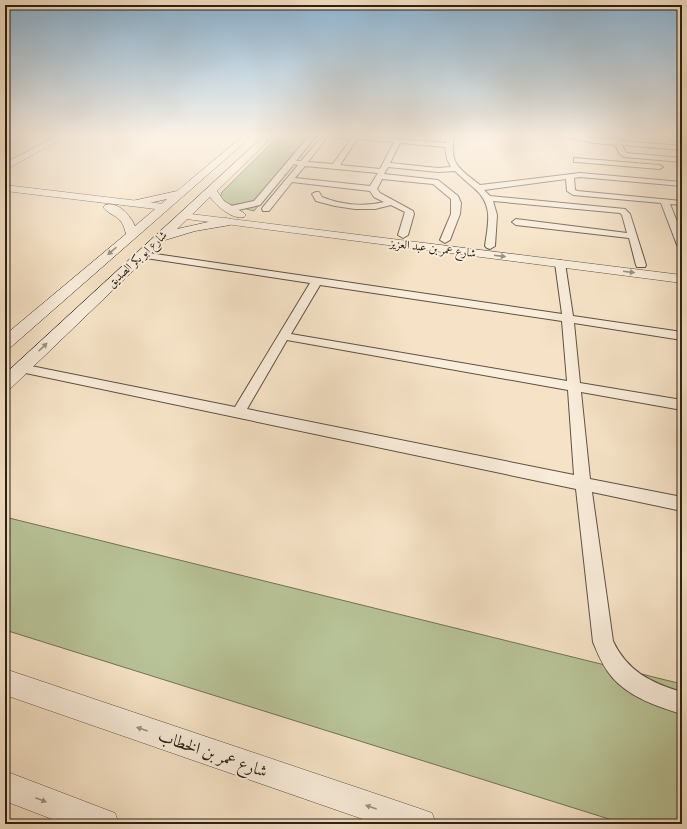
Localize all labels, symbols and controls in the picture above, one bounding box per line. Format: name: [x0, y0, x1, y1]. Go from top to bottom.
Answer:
street label: شارع ابو بكر الصديق: [104, 228, 173, 293]
street label: شارع عمر بن عبد العزيز: [387, 236, 477, 264]
one-way arrow: [108, 246, 117, 255]
one-way arrow: [494, 253, 506, 259]
one-way arrow: [623, 269, 635, 275]
one-way arrow: [38, 343, 49, 352]
one-way arrow: [135, 725, 147, 731]
street label: شارع عمر بن الخطاب: [154, 725, 270, 785]
one-way arrow: [36, 797, 48, 803]
one-way arrow: [364, 804, 376, 810]

